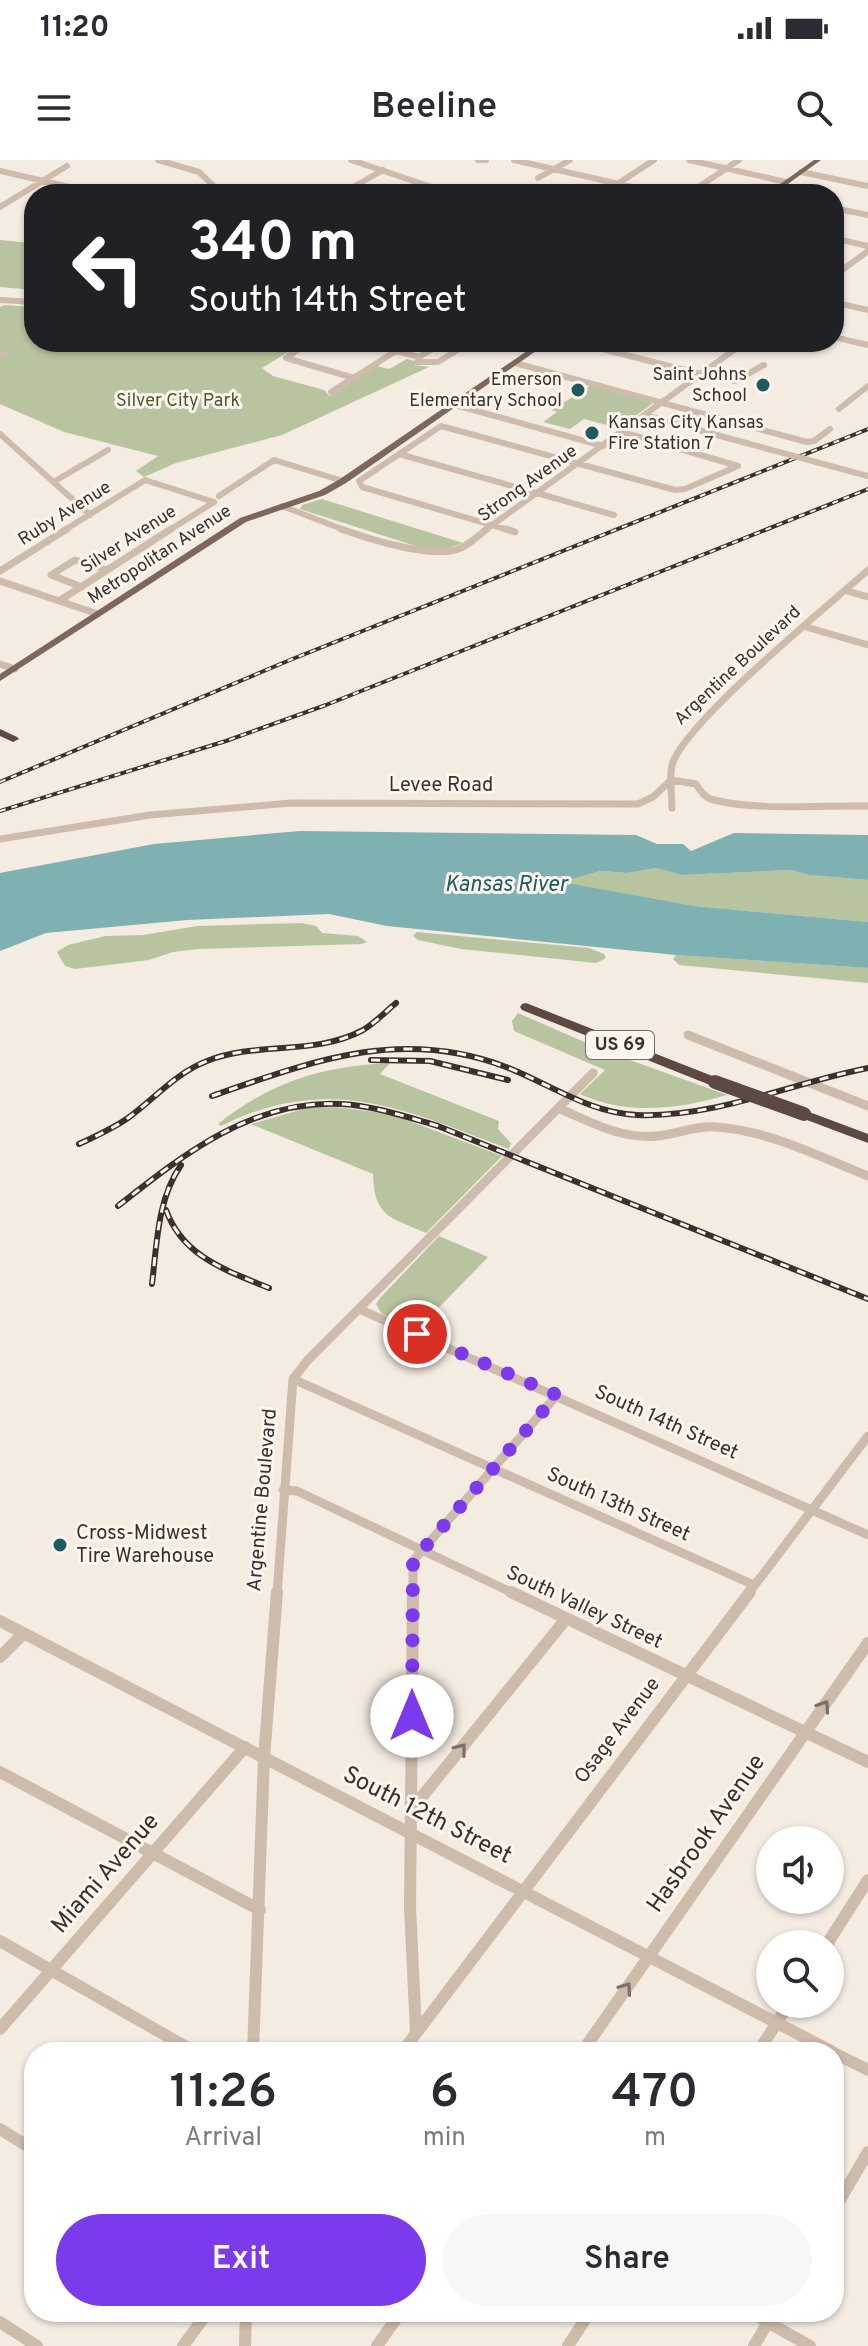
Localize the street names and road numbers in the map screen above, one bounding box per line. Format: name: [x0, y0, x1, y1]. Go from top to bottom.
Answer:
street label: Strong Avenue: [474, 440, 582, 528]
street label: Ruby Avenue: [14, 476, 116, 552]
street label: Silver Avenue: [77, 500, 181, 580]
street label: Metropolitan Avenue: [84, 500, 236, 610]
street label: Argentine Boulevard: [670, 601, 806, 731]
street label: Levee Road: [389, 773, 493, 799]
road number: US 69: [586, 1031, 654, 1059]
street label: South 14th Street: [590, 1380, 742, 1466]
street label: Argentine Boulevard: [242, 1407, 284, 1593]
street label: South 13th Street: [542, 1462, 694, 1548]
street label: South Valley Street: [502, 1560, 666, 1656]
street label: Osage Avenue: [569, 1673, 667, 1789]
street label: Hasbrook Avenue: [641, 1749, 773, 1919]
street label: South 12th Street: [337, 1760, 517, 1872]
street label: Miami Avenue: [46, 1808, 166, 1940]

